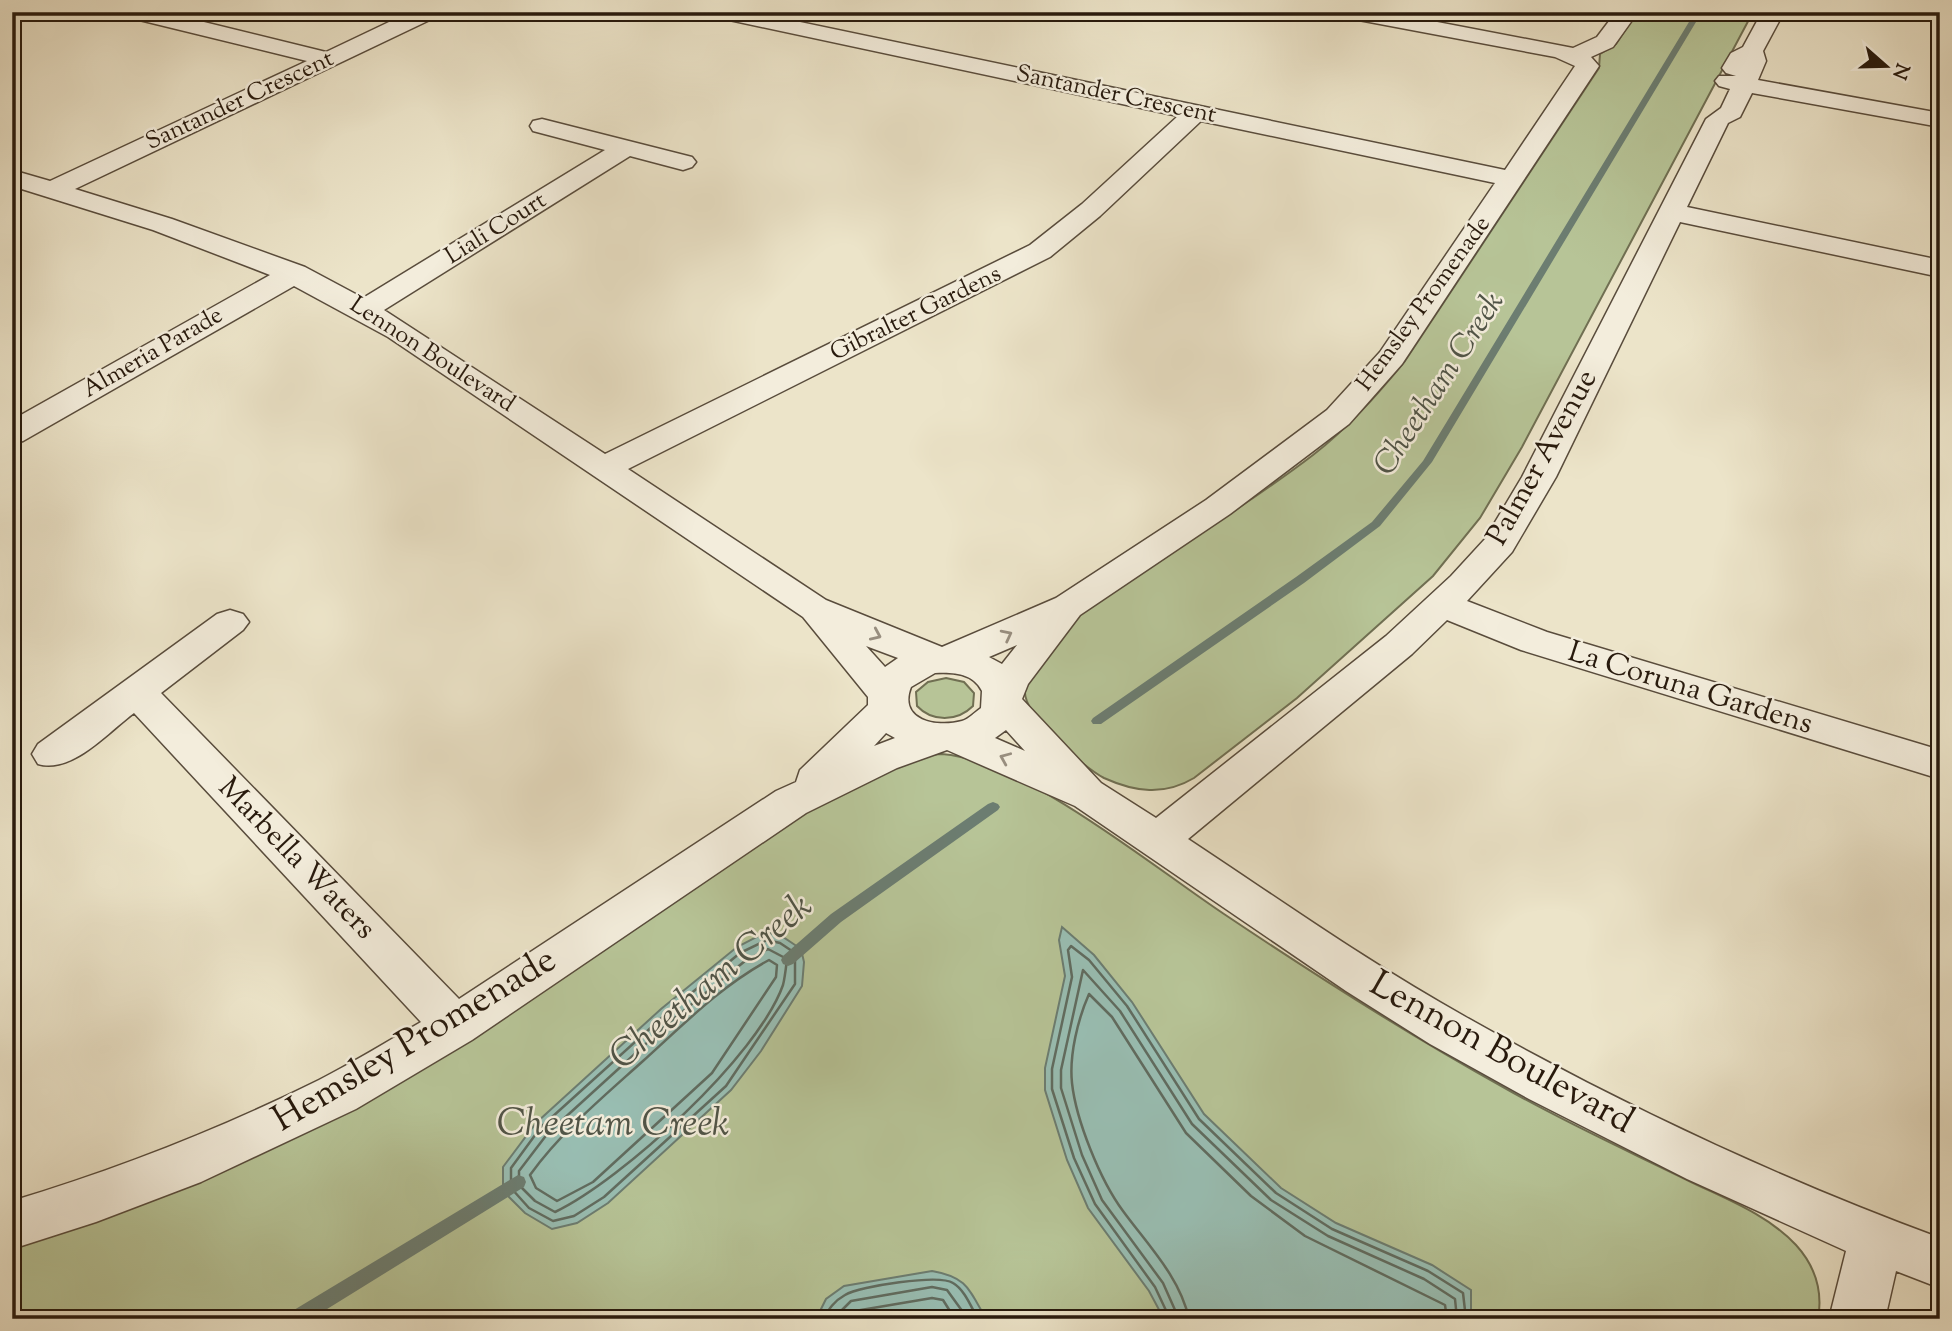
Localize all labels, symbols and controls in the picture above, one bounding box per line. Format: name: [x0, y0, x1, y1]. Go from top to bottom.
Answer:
north arrow: [1850, 32, 1920, 102]
street label: Santander Crescent: [140, 42, 340, 160]
street label: Santander Crescent: [1013, 57, 1219, 133]
text: N: [1884, 59, 1915, 83]
street label: Liali Court: [439, 184, 553, 274]
street label: Hemsley Promenade: [1349, 209, 1499, 399]
street label: Gibralter Gardens: [825, 258, 1007, 370]
water label: Cheetham Creek: [1363, 283, 1517, 485]
street label: Lennon Boulevard: [342, 289, 522, 422]
street label: Almeria Parade: [76, 299, 230, 407]
street label: Palmer Avenue: [1477, 362, 1609, 554]
one-way arrow: [869, 627, 881, 641]
one-way arrow: [1000, 630, 1012, 644]
street label: La Coruna Gardens: [1562, 631, 1818, 747]
one-way arrow: [999, 753, 1011, 767]
street label: Marbella Waters: [207, 768, 385, 950]
water label: Cheetham Creek: [599, 882, 825, 1084]
street label: Hemsley Promenade: [263, 935, 567, 1147]
street label: Lennon Boulevard: [1359, 959, 1643, 1149]
water label: Cheetam Creek: [497, 1099, 729, 1153]

